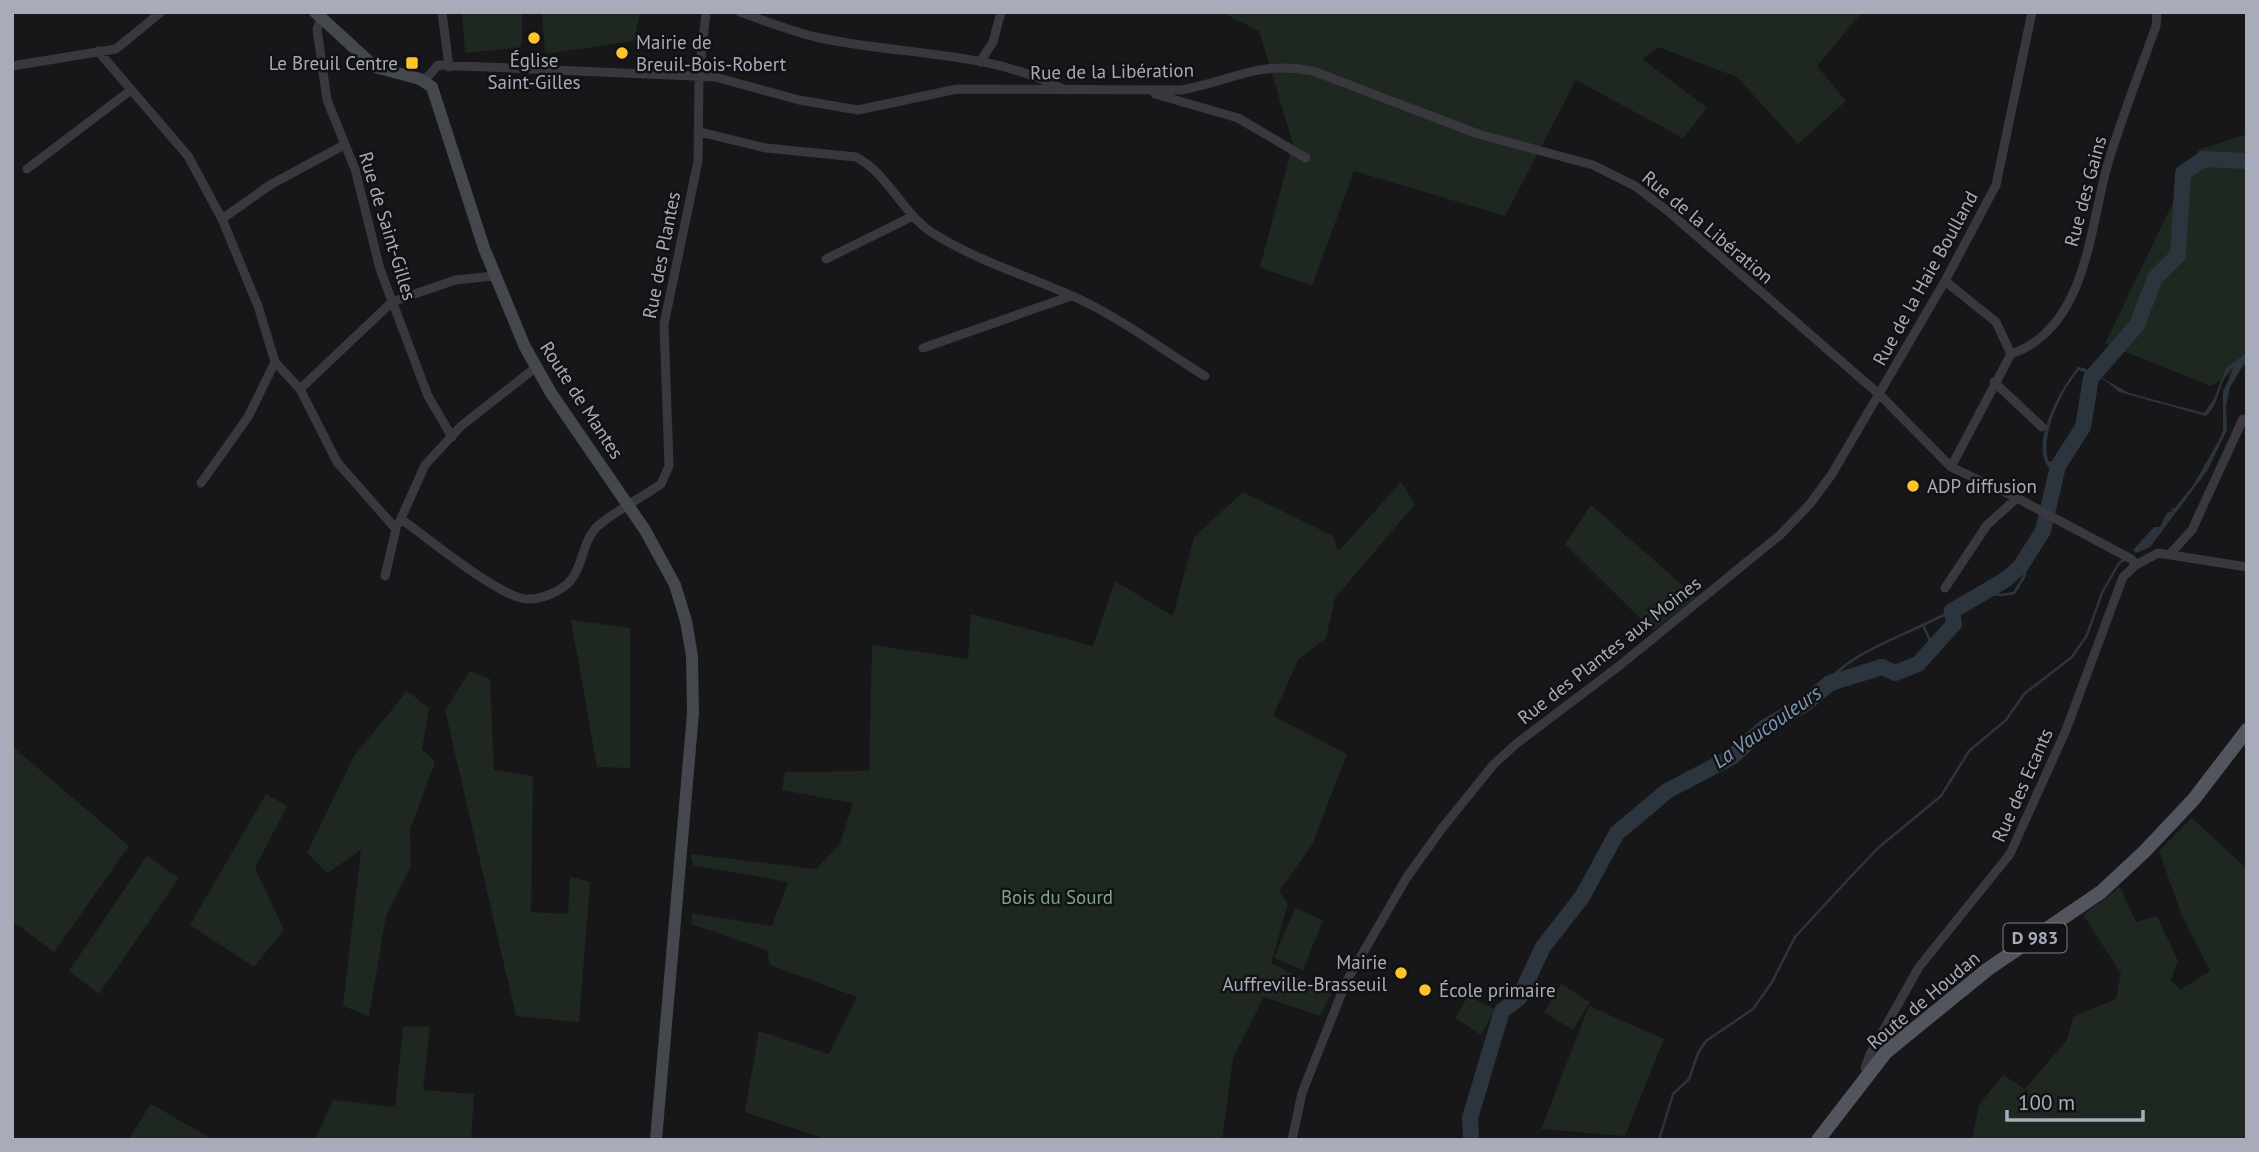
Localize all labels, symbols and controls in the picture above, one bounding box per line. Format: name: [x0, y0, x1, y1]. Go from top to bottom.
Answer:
marker: Église Saint-Gilles: [526, 30, 542, 46]
place label: Mairie de Breuil-Bois-Robert: [636, 30, 787, 76]
marker: Mairie de Breuil-Bois-Robert: [614, 45, 630, 61]
place label: Église Saint-Gilles: [487, 48, 581, 94]
place label: Le Breuil Centre: [269, 51, 398, 75]
marker: Le Breuil Centre: [404, 55, 420, 71]
street label: Rue de la Libération: [1030, 58, 1194, 84]
street label: Rue des Gains: [2059, 133, 2111, 249]
street label: Rue de Saint-Gilles: [354, 149, 422, 303]
street label: Rue de la Libération: [1638, 165, 1778, 289]
street label: Rue de la Haie Boulland: [1867, 187, 1983, 369]
street label: Rue des Plantes: [637, 189, 685, 321]
street label: Route de Mantes: [535, 337, 629, 463]
place label: ADP diffusion: [1927, 474, 2037, 498]
marker: ADP diffusion: [1905, 478, 1921, 494]
street label: Rue des Plantes aux Moines: [1512, 571, 1706, 729]
water label: La Vaucouleurs: [1707, 679, 1827, 774]
street label: Rue des Ecants: [1986, 724, 2058, 846]
park label: Bois du Sourd: [1001, 885, 1113, 909]
road number: D 983: [2004, 923, 2066, 953]
street label: Route de Houdan: [1862, 946, 1984, 1054]
place label: Mairie Auffreville-Brasseuil: [1222, 950, 1387, 996]
marker: Mairie Auffreville-Brasseuil: [1393, 965, 1409, 981]
place label: École primaire: [1439, 978, 1556, 1002]
marker: École primaire: [1417, 982, 1433, 998]
scale bar: [2007, 1078, 2144, 1122]
text: 100 m: [2018, 1089, 2075, 1116]

